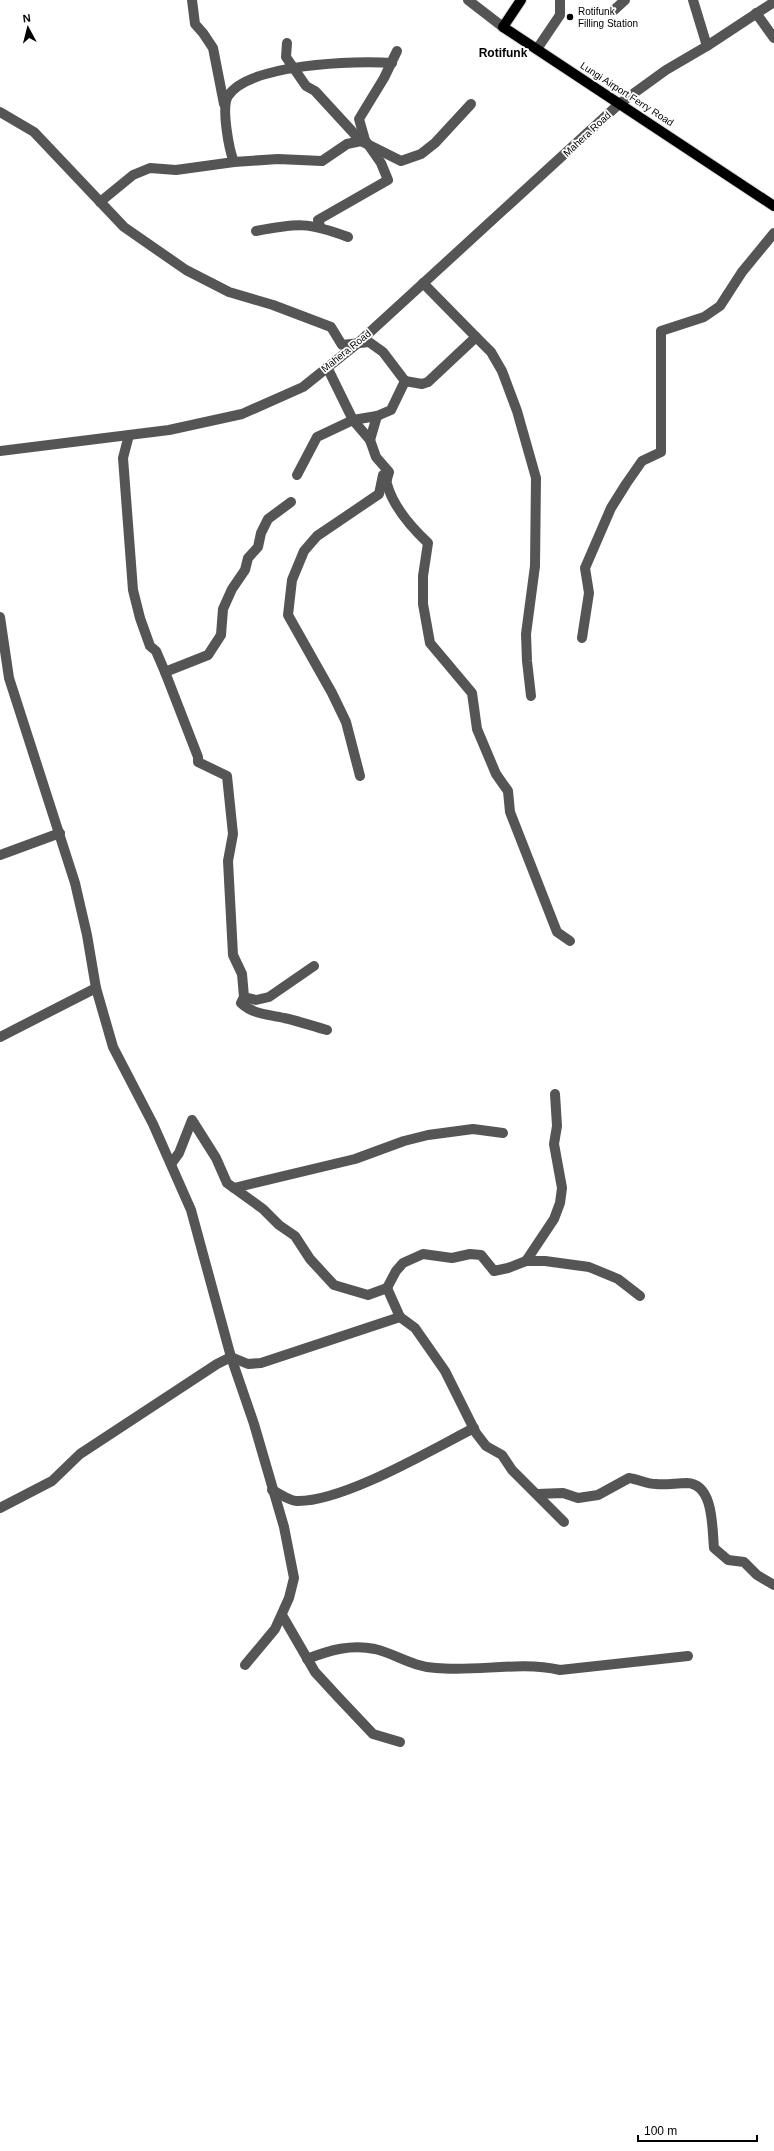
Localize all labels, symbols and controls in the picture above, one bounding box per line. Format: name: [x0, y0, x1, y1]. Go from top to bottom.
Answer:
place label: Rotifunk Filling Station: [578, 6, 638, 29]
north arrow: [8, 8, 48, 48]
text: N: [22, 12, 32, 25]
marker: Rotifunk Filling Station: [565, 12, 575, 22]
district label: Rotifunk: [479, 46, 528, 60]
street label: Lungi Airport Ferry Road: [578, 60, 676, 128]
street label: Mahera Road: [561, 109, 613, 159]
street label: Mahera Road: [319, 328, 373, 374]
scale bar: [638, 2117, 757, 2143]
text: 100 m: [644, 2124, 677, 2138]

